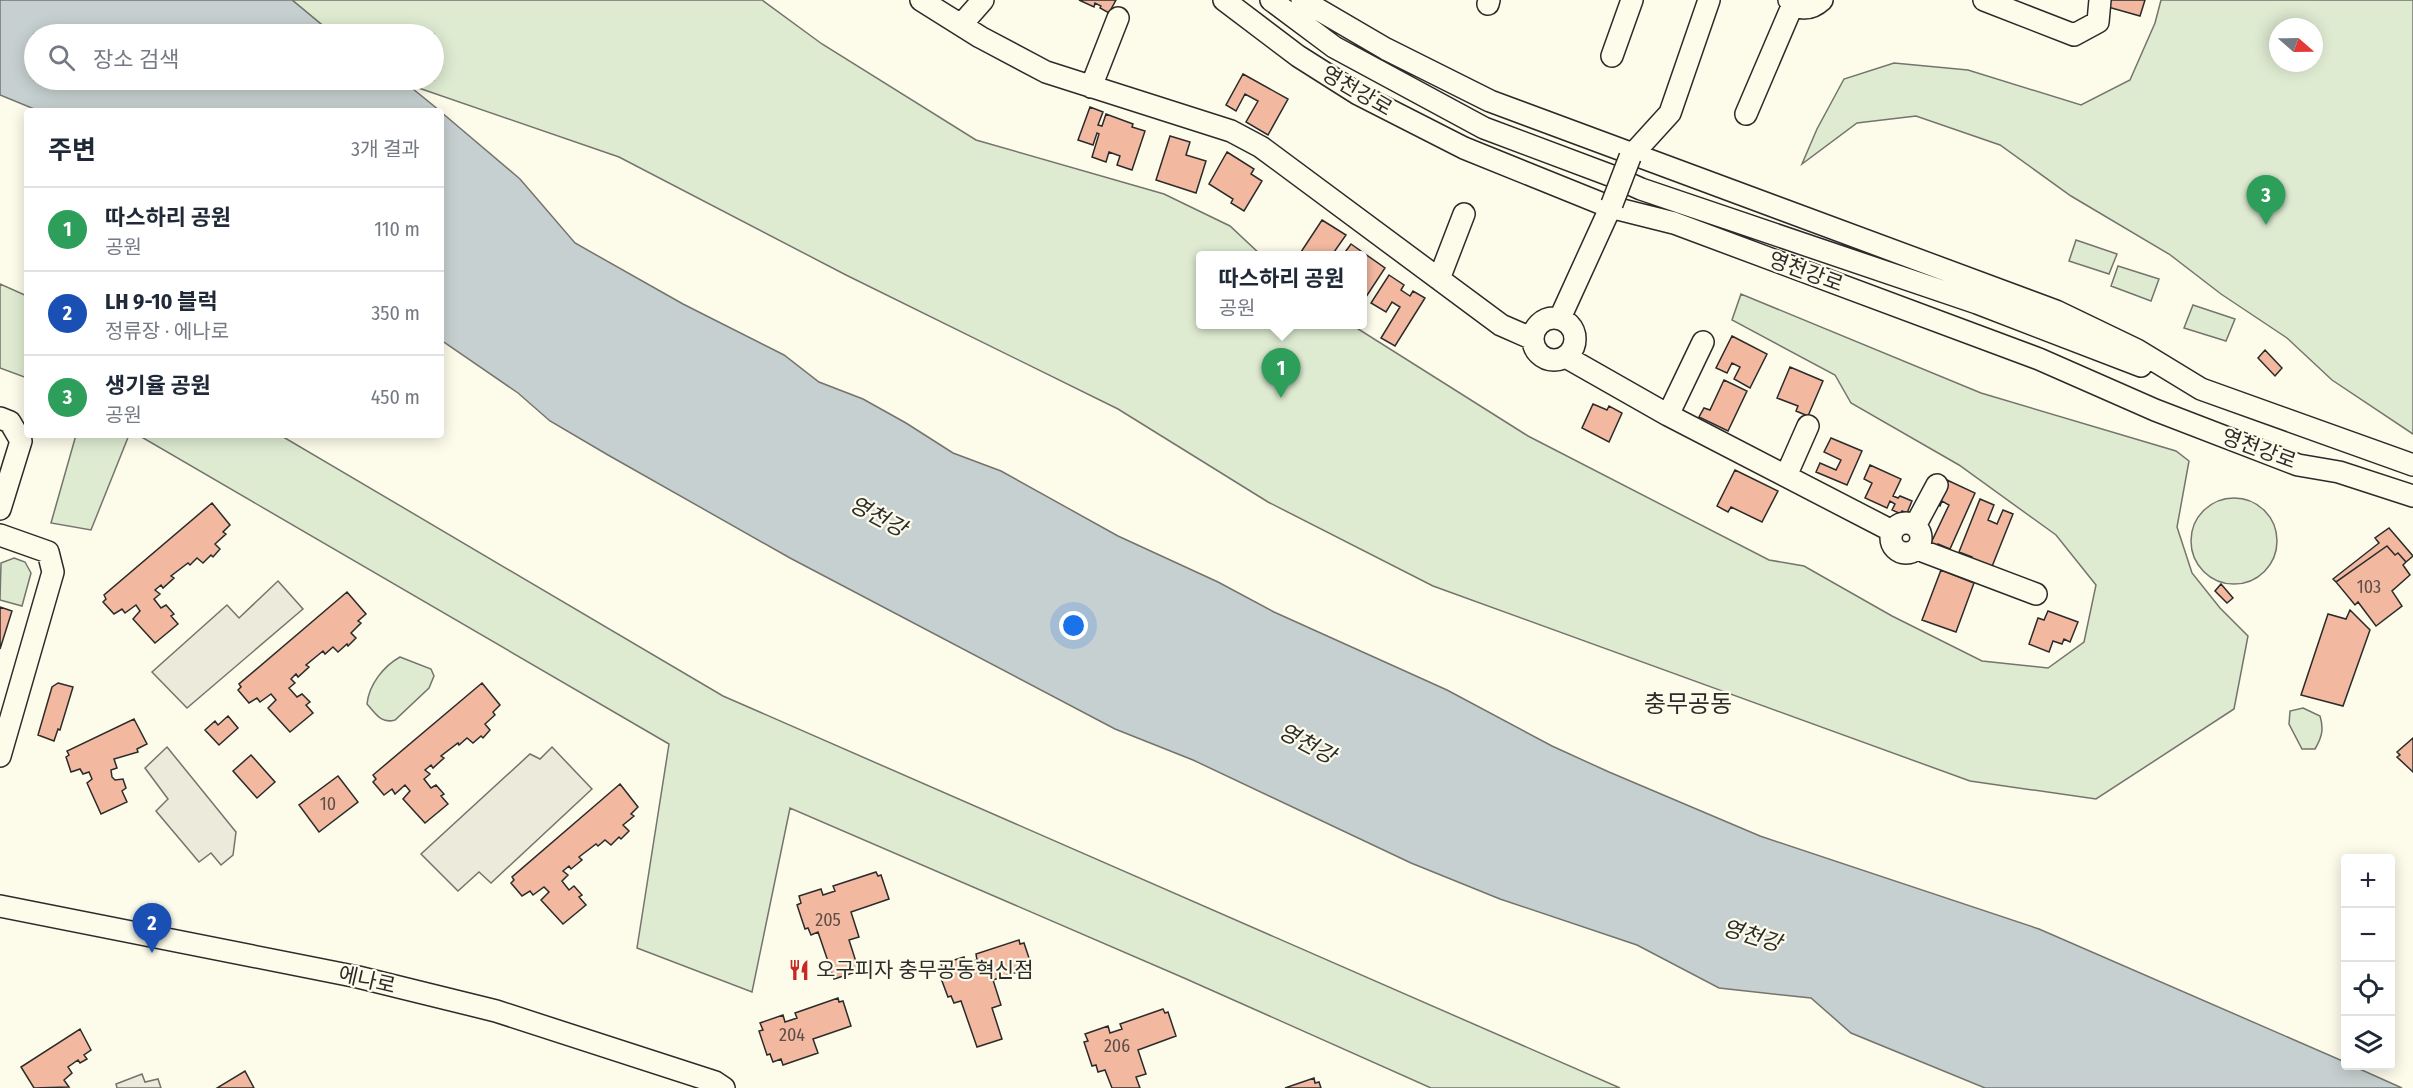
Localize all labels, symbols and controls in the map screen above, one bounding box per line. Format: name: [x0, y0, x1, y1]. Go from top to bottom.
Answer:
north arrow: [2269, 18, 2323, 72]
search box: [24, 24, 444, 90]
icon: search: [45, 41, 78, 74]
text: 장소 검색: [93, 46, 179, 73]
street label: 영천강로: [1317, 60, 1397, 122]
text: 주변: [48, 135, 96, 166]
text: 3개 결과: [351, 137, 420, 161]
pin: 3: [2246, 176, 2286, 225]
text: 따스하리 공원: [105, 204, 231, 231]
text: 1: [63, 217, 72, 241]
text: 110 m: [374, 217, 420, 241]
text: 공원: [105, 235, 142, 259]
street label: 영천강로: [1765, 247, 1847, 297]
popup: [1196, 251, 1367, 329]
text: 따스하리 공원: [1218, 265, 1345, 292]
text: LH 9-10 블럭: [105, 288, 218, 315]
text: 공원: [1218, 296, 1255, 320]
text: 2: [63, 301, 72, 325]
text: 350 m: [371, 301, 420, 325]
text: 정류장 · 에나로: [105, 319, 229, 343]
pin: 1: [1262, 348, 1300, 398]
text: 생기율 공원: [105, 372, 211, 399]
text: 3: [63, 385, 72, 409]
text: 450 m: [371, 385, 420, 409]
text: 공원: [105, 403, 142, 427]
street label: 영천강로: [2218, 424, 2300, 474]
water label: 영천강: [845, 490, 913, 544]
house number: 103: [2357, 576, 2381, 598]
your location: [1059, 611, 1088, 640]
district label: 충무공동: [1644, 690, 1732, 718]
water label: 영천강: [1274, 717, 1342, 771]
house number: 10: [320, 793, 336, 815]
map controls: [2341, 854, 2395, 1070]
button: +: [2341, 854, 2395, 908]
pin: 2: [132, 904, 172, 953]
button: −: [2341, 908, 2395, 962]
house number: 205: [815, 909, 841, 931]
water label: 영천강: [1719, 914, 1787, 958]
place label: 오구피자 충무공동혁신점: [816, 957, 1033, 983]
restaurant icon: 오구피자 충무공동혁신점: [787, 958, 811, 982]
street label: 에나로: [336, 961, 398, 999]
button: locate: [2341, 962, 2395, 1016]
button: layers: [2341, 1016, 2395, 1070]
house number: 204: [779, 1024, 805, 1046]
house number: 206: [1104, 1035, 1130, 1057]

